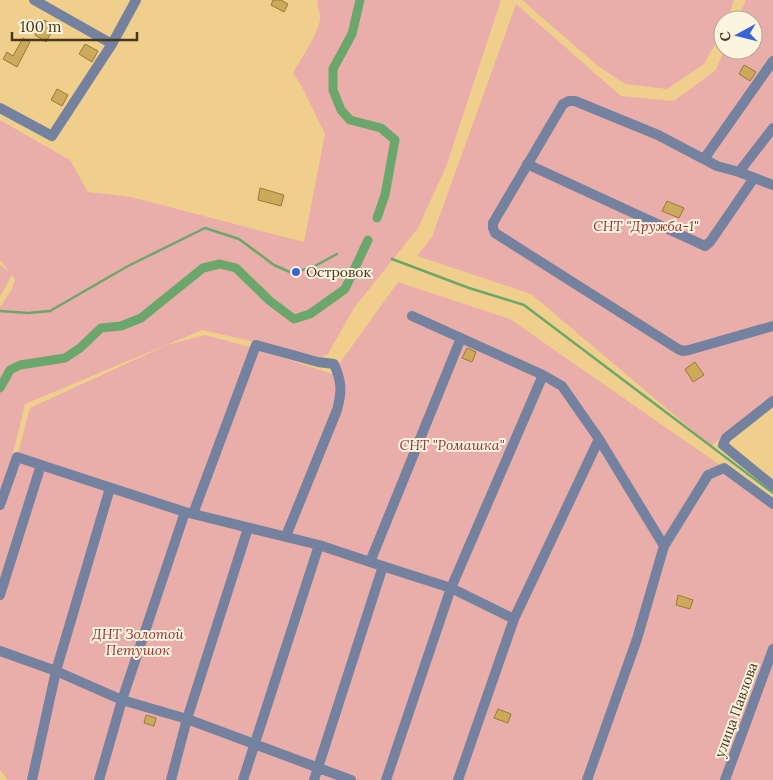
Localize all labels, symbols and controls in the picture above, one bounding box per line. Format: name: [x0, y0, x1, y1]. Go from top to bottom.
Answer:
scale bar: [12, 10, 138, 42]
north arrow: [713, 10, 763, 60]
text: 100 m: [20, 17, 61, 36]
text: С: [716, 30, 735, 42]
park label: СНТ "Дружба-1": [593, 217, 699, 235]
place label: Островок: [306, 263, 371, 281]
marker: Островок: [290, 266, 302, 278]
park label: СНТ "Ромашка": [400, 436, 504, 454]
park label: ДНТ Золотой Петушок: [91, 625, 184, 659]
street label: улица Павлова: [710, 660, 762, 760]

